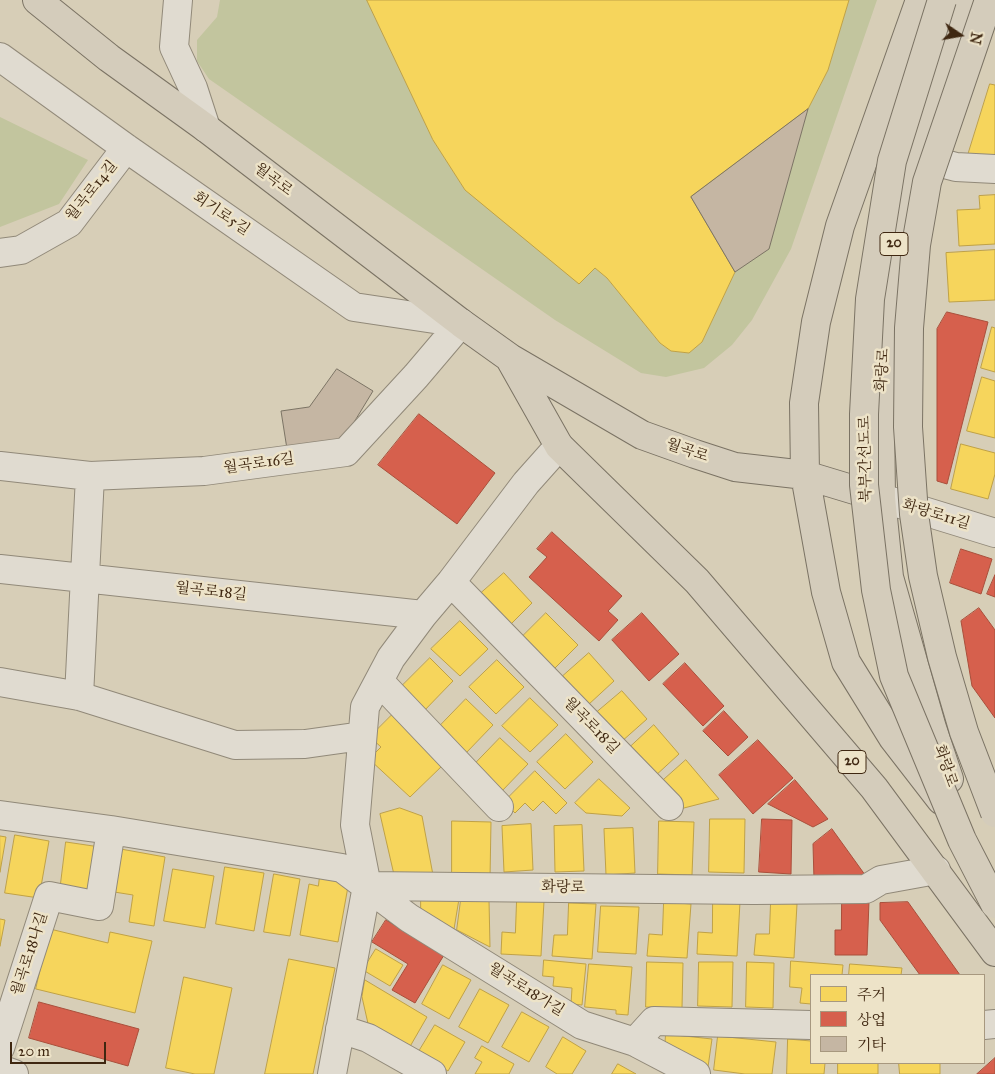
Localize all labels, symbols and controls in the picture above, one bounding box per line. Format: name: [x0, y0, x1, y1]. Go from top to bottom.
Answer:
north arrow: [935, 10, 985, 60]
text: N: [966, 31, 985, 46]
street label: 월곡로14길: [62, 157, 122, 225]
street label: 월곡로: [250, 160, 296, 200]
street label: 회기로5길: [189, 188, 253, 240]
road number: 20: [880, 232, 908, 255]
street label: 화랑로: [873, 348, 893, 392]
street label: 북부간선도로: [856, 415, 876, 503]
street label: 월곡로: [664, 435, 710, 467]
street label: 월곡로16길: [222, 450, 296, 478]
street label: 화랑로11길: [900, 496, 972, 534]
street label: 월곡로18길: [174, 579, 248, 605]
street label: 월곡로18길: [560, 694, 622, 758]
street label: 화랑로: [929, 743, 961, 789]
road number: 20: [838, 750, 866, 774]
street label: 화랑로: [541, 879, 585, 897]
street label: 월곡로18나길: [8, 910, 52, 998]
street label: 월곡로18가길: [485, 959, 567, 1021]
legend: [810, 974, 985, 1064]
text: 주거: [857, 986, 886, 1004]
text: 상업: [857, 1011, 886, 1029]
scale bar: [12, 1032, 109, 1064]
text: 기타: [857, 1036, 886, 1054]
text: 20 m: [18, 1042, 50, 1060]

